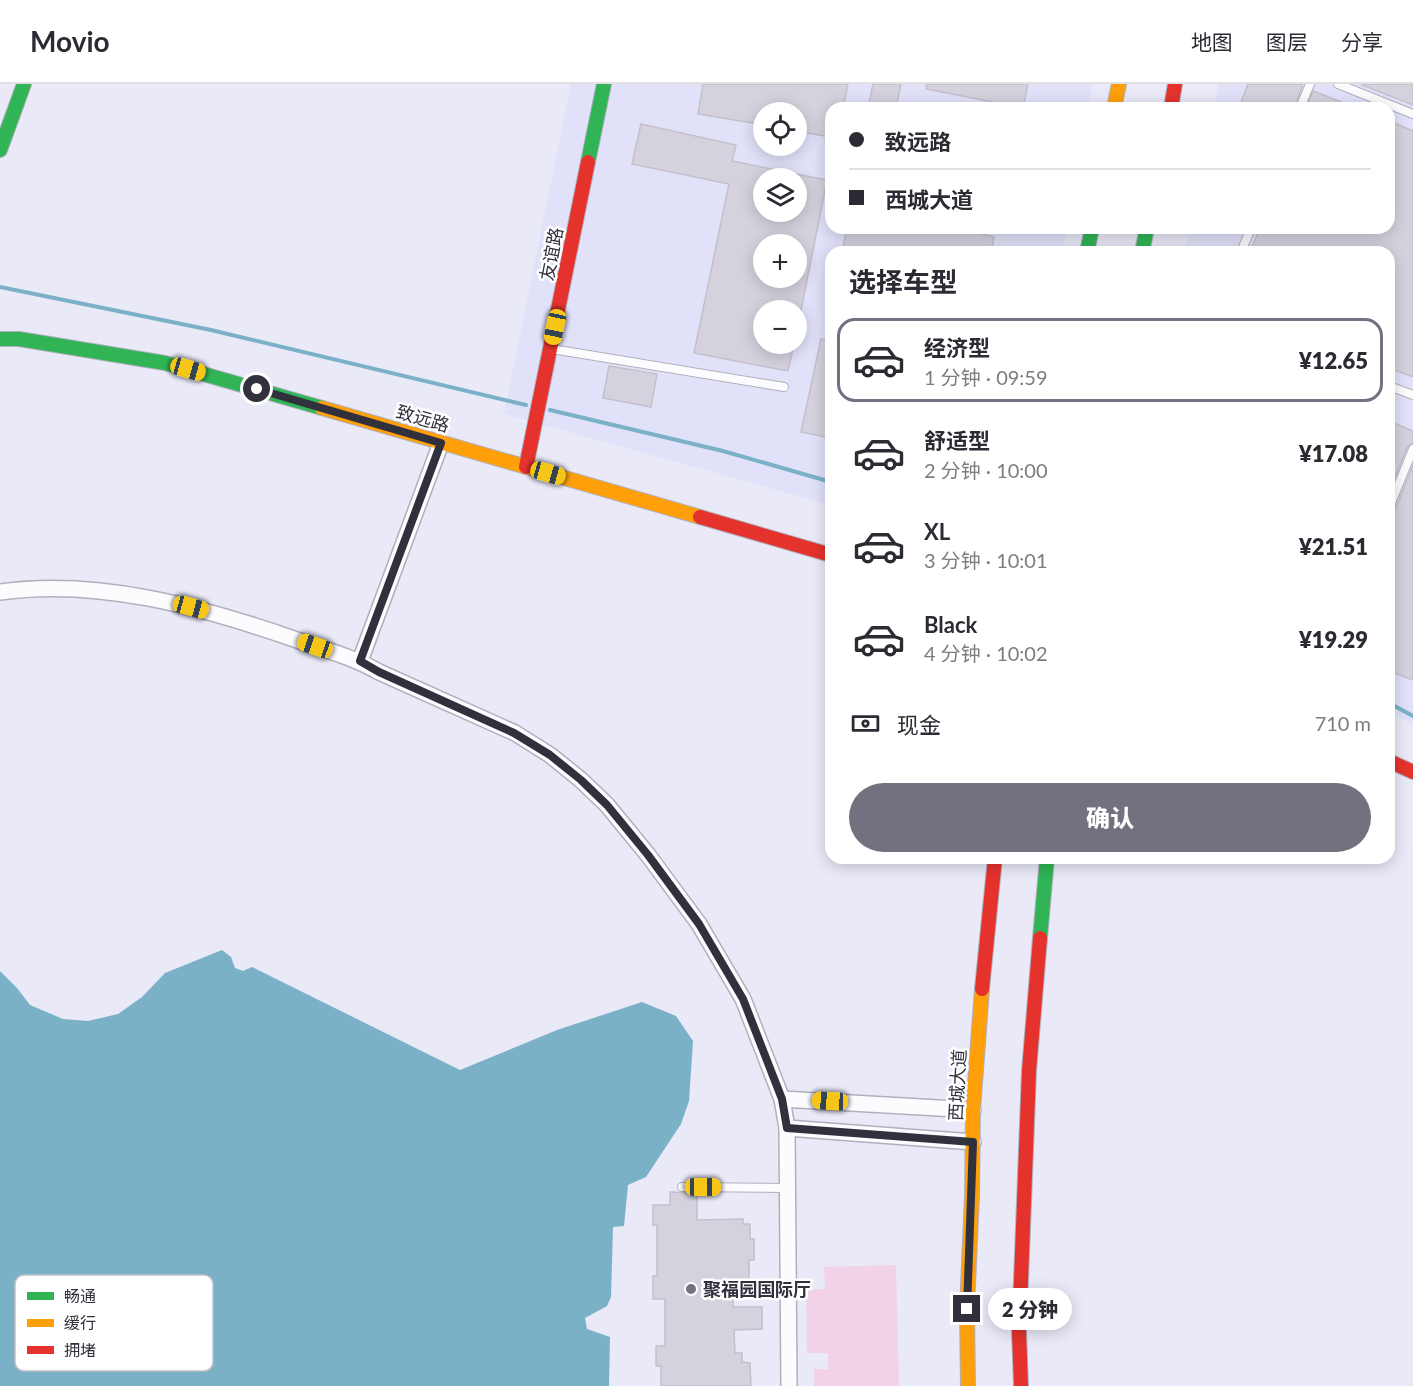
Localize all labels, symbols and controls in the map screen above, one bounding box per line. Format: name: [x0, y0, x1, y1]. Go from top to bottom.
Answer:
text: Movio: [30, 24, 110, 58]
text: 地图: [1191, 29, 1233, 54]
text: 图层: [1266, 29, 1308, 54]
text: 分享: [1341, 29, 1383, 54]
map controls: [753, 102, 807, 354]
button: locate: [753, 102, 807, 156]
text: 致远路: [885, 128, 951, 155]
button: layers: [753, 168, 807, 222]
text: 西城大道: [885, 186, 973, 213]
street label: 友谊路: [535, 225, 567, 283]
button: +: [753, 234, 807, 288]
text: 选择车型: [849, 265, 957, 298]
button: −: [753, 300, 807, 354]
car: [542, 308, 568, 346]
icon: car: [852, 333, 906, 387]
text: 经济型: [924, 334, 990, 361]
text: ¥12.65: [1299, 347, 1368, 374]
car: [168, 355, 208, 383]
text: 1 分钟 · 09:59: [924, 365, 1048, 389]
route start: [243, 375, 270, 402]
street label: 致远路: [394, 400, 452, 436]
icon: car: [852, 426, 906, 480]
text: 舒适型: [924, 427, 990, 454]
text: ¥17.08: [1299, 440, 1368, 467]
text: 2 分钟 · 10:00: [924, 458, 1048, 482]
car: [528, 459, 568, 487]
text: XL: [924, 518, 950, 545]
icon: car: [852, 519, 906, 573]
text: ¥21.51: [1299, 533, 1368, 560]
text: 3 分钟 · 10:01: [924, 548, 1048, 572]
car: [171, 594, 211, 620]
text: Black: [924, 611, 977, 638]
icon: car: [852, 612, 906, 666]
text: ¥19.29: [1299, 626, 1368, 653]
car: [295, 632, 335, 660]
text: 4 分钟 · 10:02: [924, 641, 1048, 665]
icon: cash: [849, 707, 882, 740]
text: 现金: [897, 711, 941, 738]
text: 710 m: [1315, 711, 1371, 735]
button: 确认: [849, 783, 1371, 852]
street label: 西城大道: [944, 1048, 970, 1122]
car: [812, 1091, 848, 1111]
car: [685, 1178, 721, 1196]
legend: [15, 1275, 213, 1371]
place label: 聚福园国际厅: [703, 1278, 811, 1300]
marker: 聚福园国际厅: [684, 1282, 698, 1296]
text: 畅通: [64, 1286, 96, 1305]
callout: 2 分钟: [988, 1288, 1072, 1330]
route end: [953, 1295, 980, 1322]
text: 2 分钟: [1002, 1297, 1058, 1321]
text: 缓行: [64, 1313, 96, 1332]
text: 拥堵: [64, 1340, 96, 1359]

